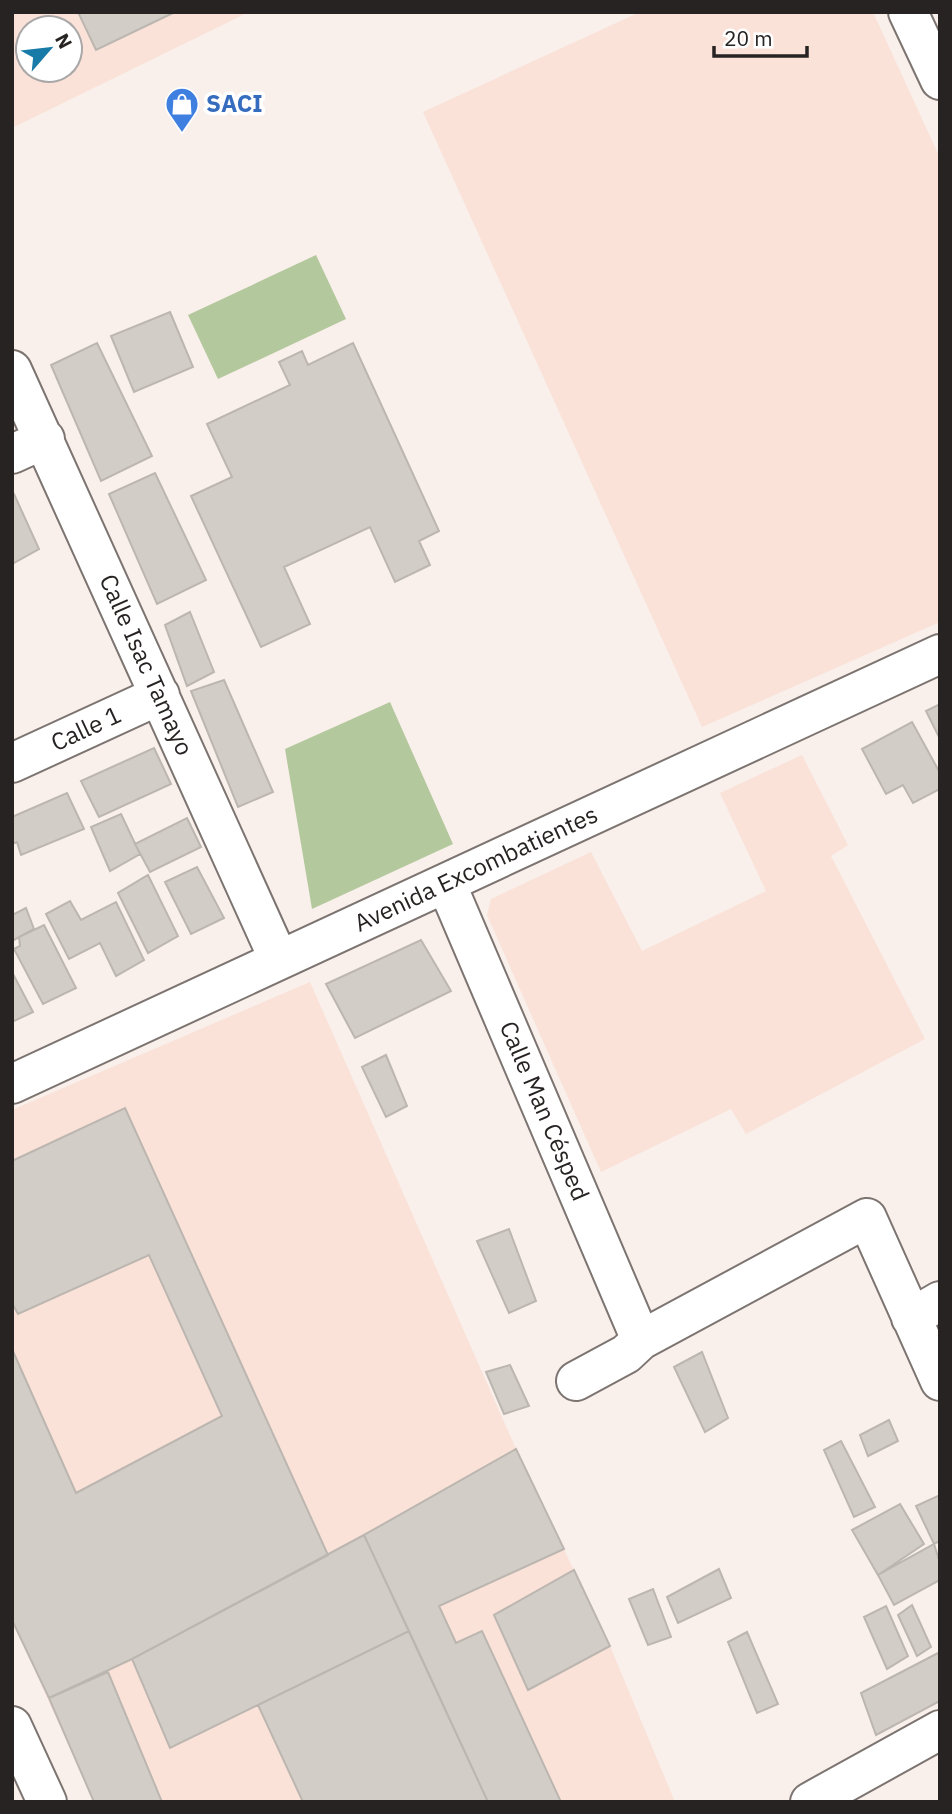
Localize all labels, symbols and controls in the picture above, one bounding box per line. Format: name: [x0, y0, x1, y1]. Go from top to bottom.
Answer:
north arrow: [14, 14, 84, 84]
scale bar: [714, 14, 807, 58]
text: 20 m: [724, 24, 773, 52]
text: N: [50, 29, 78, 53]
shop icon: SACI: [163, 85, 201, 134]
place label: SACI: [206, 87, 263, 119]
street label: Calle Isac Tamayo: [93, 569, 201, 760]
street label: Calle 1: [45, 698, 126, 758]
street label: Avenida Excombatientes: [349, 798, 602, 939]
street label: Calle Man Césped: [493, 1016, 597, 1205]

